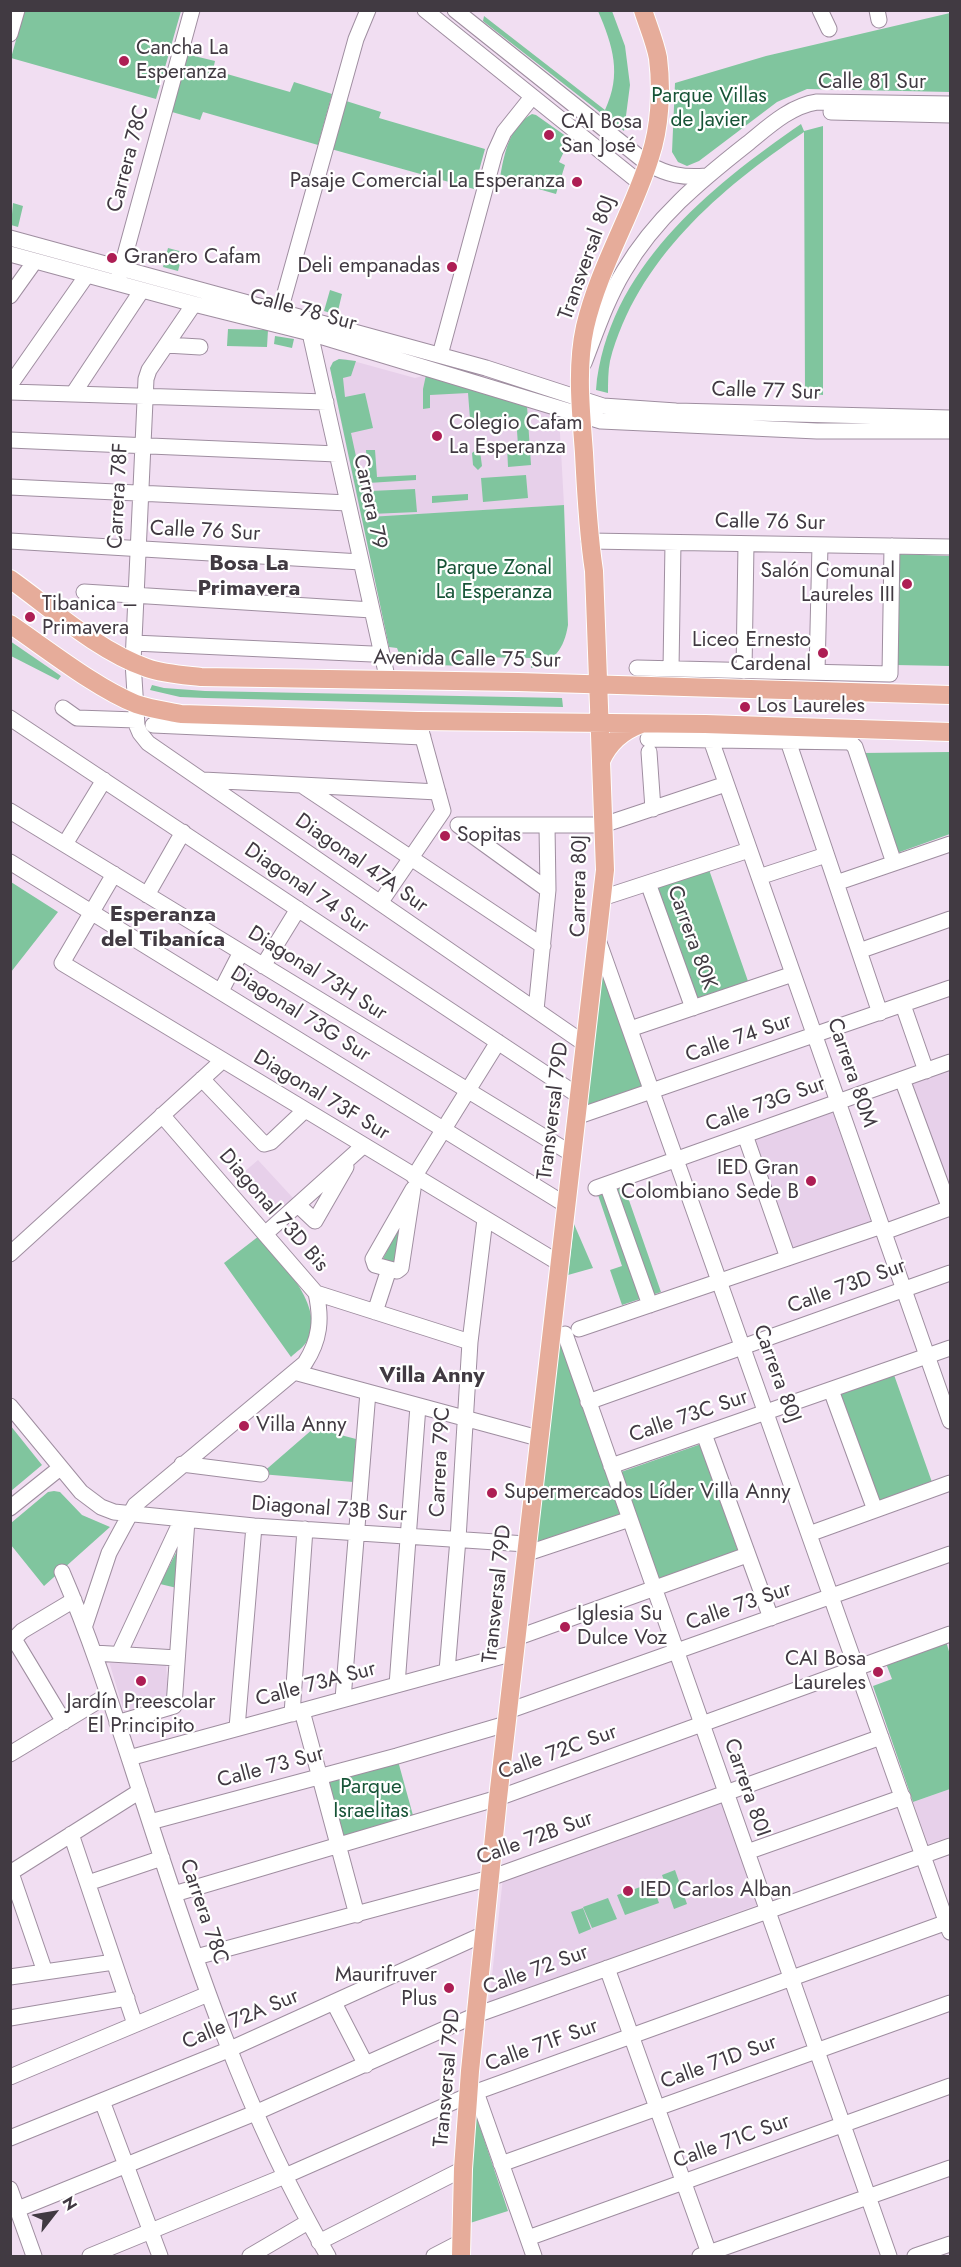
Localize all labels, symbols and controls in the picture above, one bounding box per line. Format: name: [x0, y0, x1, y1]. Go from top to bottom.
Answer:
place label: Cancha La Esperanza: [136, 36, 229, 86]
marker: Cancha La Esperanza: [117, 54, 131, 68]
street label: Calle 81 Sur: [818, 70, 926, 96]
park label: Parque Villas de Javier: [651, 84, 767, 134]
street label: Carrera 78C: [103, 103, 155, 215]
place label: CAI Bosa San José: [561, 110, 642, 160]
marker: CAI Bosa San José: [542, 128, 556, 142]
place label: Pasaje Comercial La Esperanza: [290, 169, 565, 195]
marker: Pasaje Comercial La Esperanza: [570, 175, 584, 189]
street label: Transversal 80J: [554, 192, 622, 324]
place label: Granero Cafam: [124, 245, 261, 271]
marker: Granero Cafam: [105, 251, 119, 265]
place label: Deli empanadas: [297, 254, 440, 280]
marker: Deli empanadas: [445, 260, 459, 274]
street label: Calle 78 Sur: [247, 285, 359, 337]
street label: Calle 77 Sur: [711, 377, 821, 407]
place label: Colegio Cafam La Esperanza: [449, 411, 583, 461]
marker: Colegio Cafam La Esperanza: [430, 429, 444, 443]
street label: Carrera 78F: [104, 442, 134, 550]
street label: Carrera 79: [347, 452, 391, 552]
street label: Calle 76 Sur: [715, 509, 825, 537]
street label: Calle 76 Sur: [149, 517, 261, 547]
district label: Bosa La Primavera: [198, 552, 300, 604]
park label: Parque Zonal La Esperanza: [436, 556, 552, 606]
place label: Salón Comunal Laureles III: [761, 559, 895, 609]
marker: Salón Comunal Laureles III: [900, 577, 914, 591]
place label: Tibanica – Primavera: [42, 592, 138, 642]
marker: Tibanica – Primavera: [23, 610, 37, 624]
place label: Liceo Ernesto Cardenal: [692, 628, 811, 678]
street label: Avenida Calle 75 Sur: [373, 646, 561, 674]
marker: Liceo Ernesto Cardenal: [816, 646, 830, 660]
place label: Los Laureles: [757, 694, 865, 720]
marker: Los Laureles: [738, 700, 752, 714]
street label: Diagonal 47A Sur: [290, 809, 432, 919]
place label: Sopitas: [457, 823, 521, 849]
marker: Sopitas: [438, 829, 452, 843]
street label: Carrera 80J: [567, 835, 593, 937]
street label: Diagonal 74 Sur: [239, 838, 373, 940]
street label: Carrera 80K: [661, 883, 721, 993]
district label: Esperanza del Tibaníca: [101, 903, 225, 954]
street label: Diagonal 73H Sur: [243, 921, 391, 1027]
street label: Diagonal 73G Sur: [225, 962, 375, 1068]
street label: Calle 74 Sur: [683, 1009, 795, 1069]
street label: Carrera 80M: [821, 1015, 881, 1131]
street label: Transversal 79D: [533, 1041, 575, 1181]
street label: Diagonal 73F Sur: [248, 1045, 394, 1147]
street label: Calle 73G Sur: [702, 1072, 830, 1138]
street label: Diagonal 73D Bis: [213, 1145, 333, 1277]
place label: IED Gran Colombiano Sede B: [621, 1156, 799, 1206]
marker: IED Gran Colombiano Sede B: [804, 1174, 818, 1188]
street label: Calle 73D Sur: [784, 1254, 910, 1320]
street label: Carrera 80J: [747, 1322, 805, 1426]
district label: Villa Anny: [379, 1364, 485, 1390]
street label: Calle 73C Sur: [626, 1385, 752, 1449]
street label: Carrera 79C: [426, 1406, 456, 1518]
place label: Villa Anny: [256, 1413, 346, 1439]
marker: Villa Anny: [237, 1419, 251, 1433]
place label: Supermercados Líder Villa Anny: [504, 1480, 791, 1506]
marker: Supermercados Líder Villa Anny: [485, 1486, 499, 1500]
street label: Diagonal 73B Sur: [250, 1492, 408, 1528]
street label: Transversal 79D: [478, 1524, 518, 1664]
street label: Calle 73 Sur: [683, 1577, 795, 1637]
place label: Iglesia Su Dulce Voz: [577, 1602, 667, 1652]
marker: Iglesia Su Dulce Voz: [558, 1620, 572, 1634]
place label: CAI Bosa Laureles: [785, 1647, 866, 1697]
street label: Calle 73A Sur: [253, 1657, 379, 1713]
marker: CAI Bosa Laureles: [871, 1665, 885, 1679]
marker: Jardín Preescolar El Principito: [134, 1674, 148, 1688]
place label: Jardín Preescolar El Principito: [67, 1690, 215, 1740]
street label: Calle 72C Sur: [495, 1720, 621, 1786]
street label: Carrera 80I: [717, 1736, 775, 1840]
street label: Calle 73 Sur: [215, 1742, 327, 1794]
park label: Parque Israelitas: [333, 1775, 409, 1825]
street label: Calle 72B Sur: [473, 1806, 597, 1872]
street label: Carrera 78C: [173, 1856, 233, 1968]
place label: IED Carlos Alban: [640, 1878, 792, 1904]
marker: IED Carlos Alban: [621, 1884, 635, 1898]
street label: Calle 72 Sur: [480, 1940, 592, 2002]
place label: Maurifruver Plus: [335, 1963, 437, 2013]
marker: Maurifruver Plus: [442, 1981, 456, 1995]
street label: Calle 72A Sur: [179, 1984, 303, 2056]
street label: Transversal 79D: [429, 2008, 467, 2148]
street label: Calle 71F Sur: [482, 2014, 602, 2078]
street label: Calle 71D Sur: [657, 2030, 781, 2096]
street label: Calle 71C Sur: [670, 2109, 794, 2175]
north arrow: [24, 2183, 84, 2243]
text: N: [57, 2192, 83, 2215]

